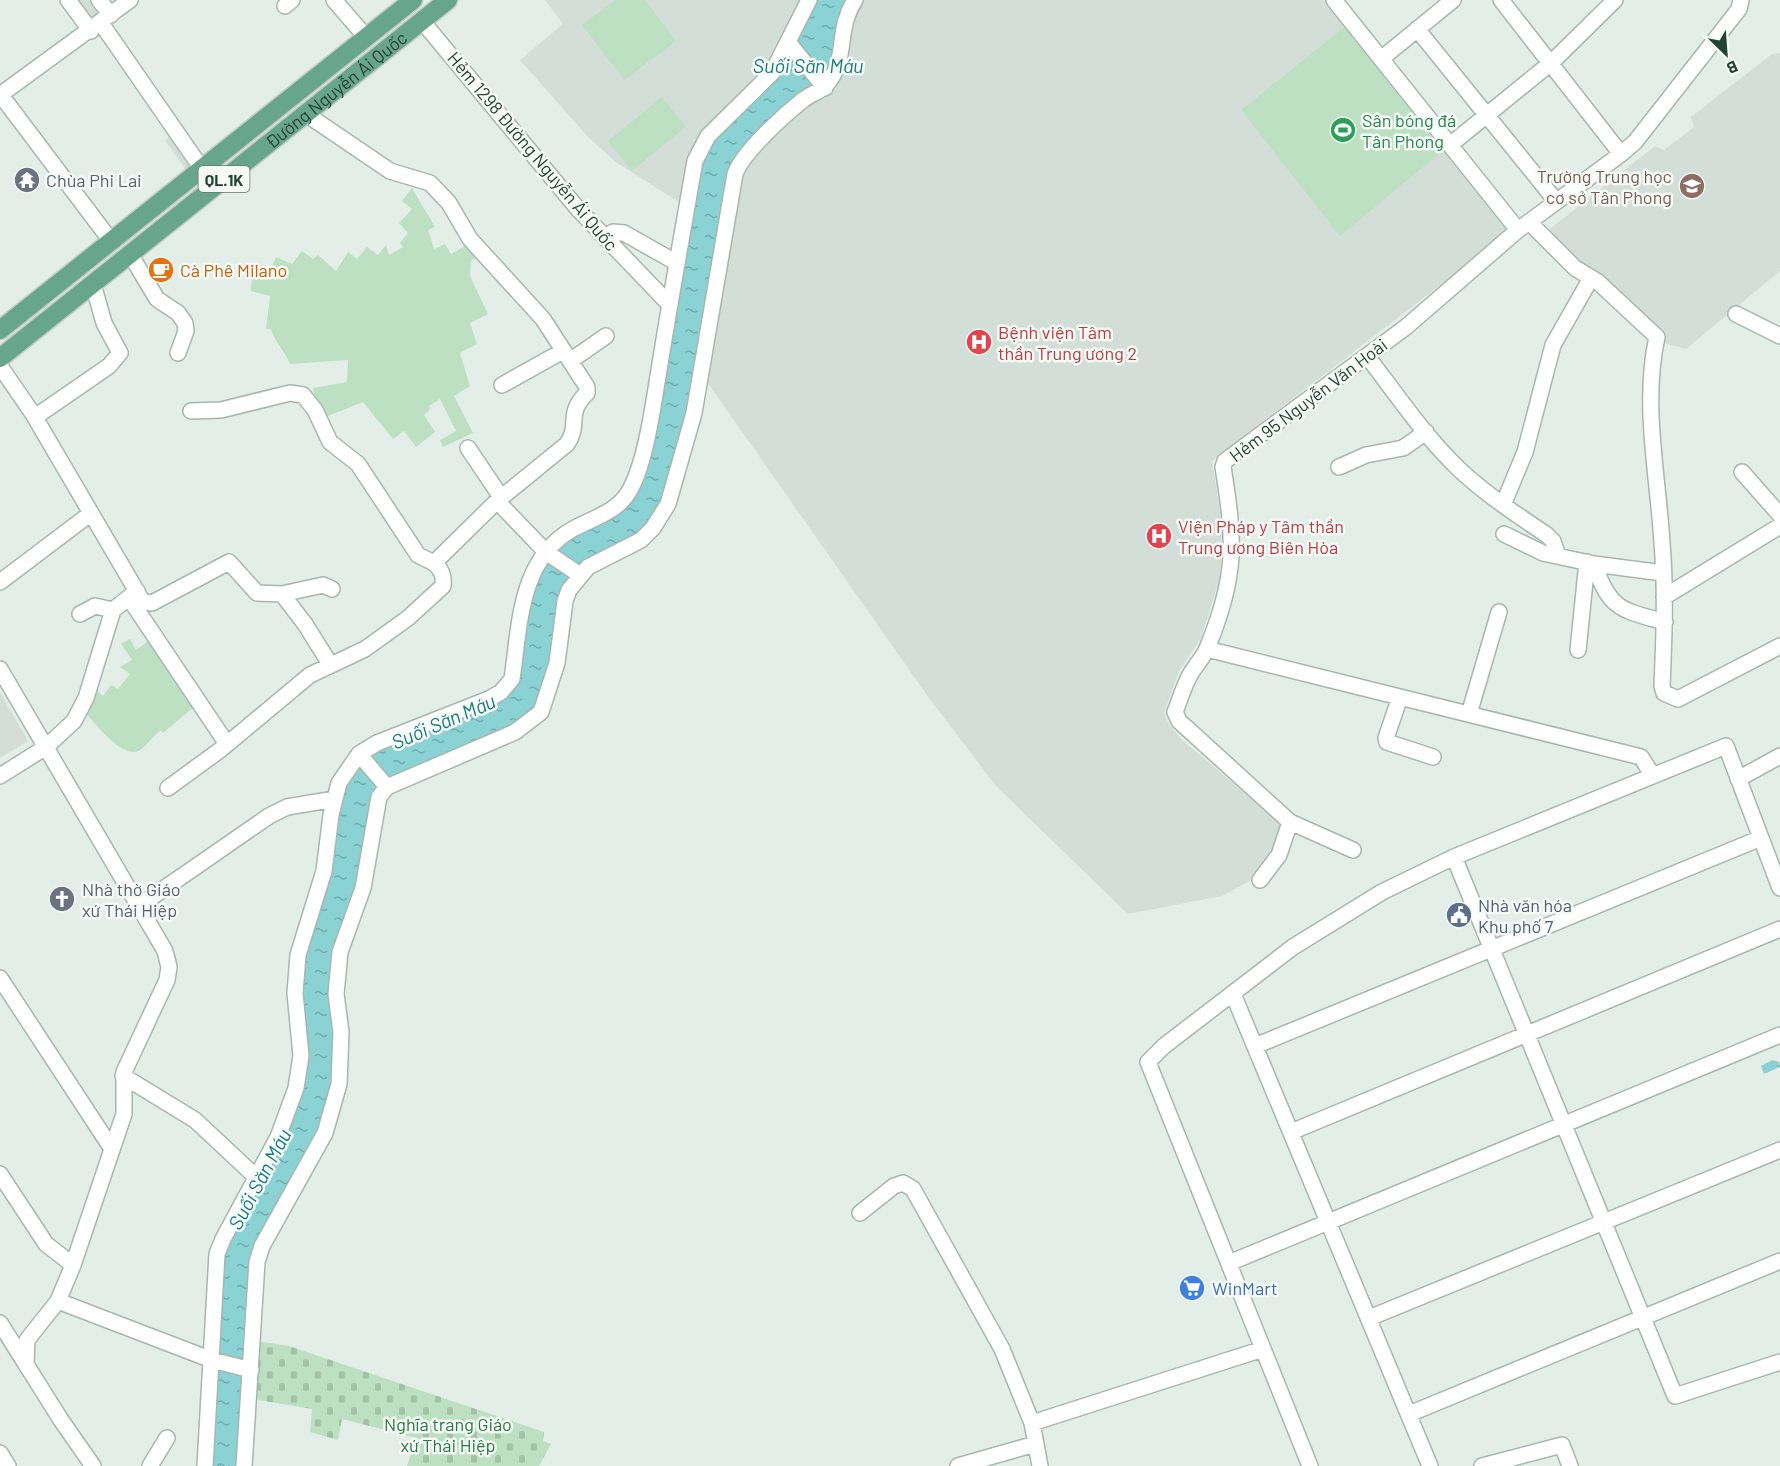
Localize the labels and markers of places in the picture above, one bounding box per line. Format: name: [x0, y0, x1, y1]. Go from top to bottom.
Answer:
place label: Sân bóng đá Tân Phong: [1362, 109, 1456, 152]
sports icon: Sân bóng đá Tân Phong: [1328, 115, 1358, 145]
temple icon: Chùa Phi Lai: [12, 165, 42, 195]
place label: Trường Trung học cơ sở Tân Phong: [1537, 165, 1672, 208]
place label: Chùa Phi Lai: [46, 169, 142, 191]
school or university icon: Trường Trung học cơ sở Tân Phong: [1677, 171, 1707, 201]
cafe icon: Cà Phê Milano: [146, 255, 176, 285]
place label: Cà Phê Milano: [180, 259, 287, 281]
place label: Bệnh viện Tâm thần Trung ương 2: [998, 321, 1137, 364]
hospital icon: Bệnh viện Tâm thần Trung ương 2: [964, 327, 994, 357]
place label: Viện Pháp y Tâm thần Trung ương Biên Hòa: [1178, 515, 1344, 558]
hospital icon: Viện Pháp y Tâm thần Trung ương Biên Hòa: [1144, 521, 1174, 551]
place label: Nhà thờ Giáo xứ Thái Hiệp: [82, 878, 181, 921]
church icon: Nhà thờ Giáo xứ Thái Hiệp: [47, 884, 77, 914]
place label: Nhà văn hóa Khu phố 7: [1478, 894, 1572, 937]
public building icon: Nhà văn hóa Khu phố 7: [1444, 900, 1474, 930]
supermarket icon: WinMart: [1177, 1273, 1207, 1303]
place label: WinMart: [1212, 1277, 1278, 1299]

